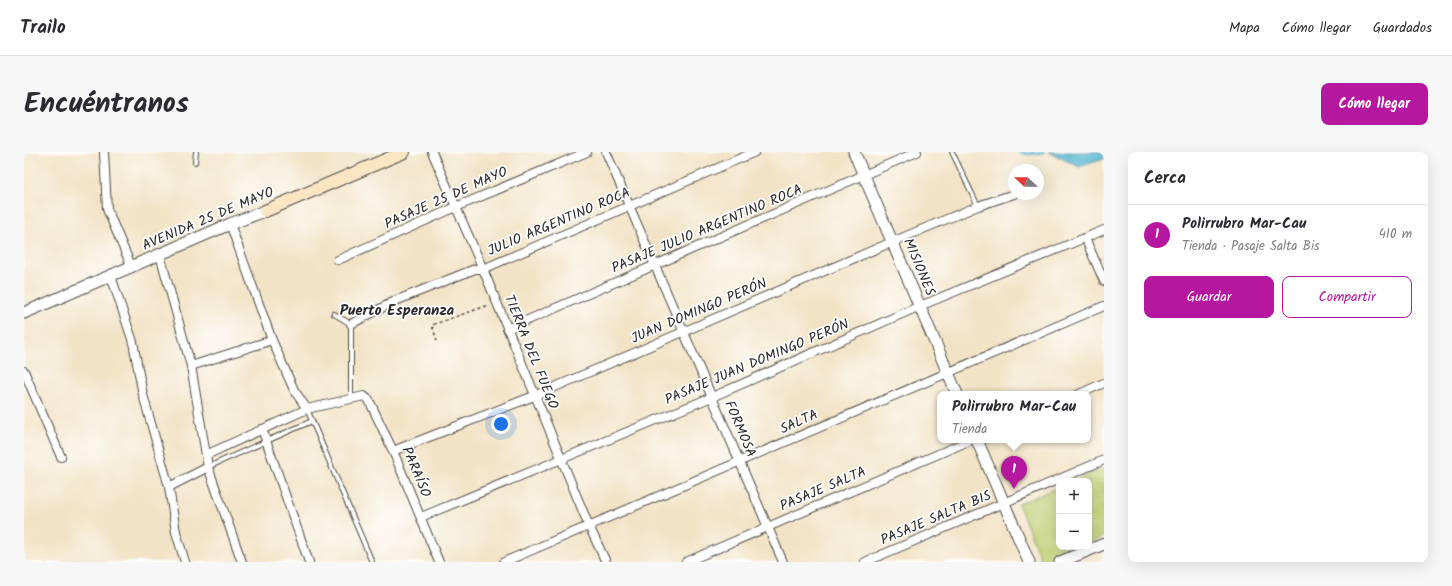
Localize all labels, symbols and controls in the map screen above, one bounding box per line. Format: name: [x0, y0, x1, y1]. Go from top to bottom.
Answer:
text: Trailo: [20, 13, 66, 43]
text: Mapa: [1229, 17, 1260, 39]
text: Cómo llegar: [1282, 17, 1351, 39]
text: Guardados: [1373, 17, 1432, 39]
text: Encuéntranos: [24, 82, 189, 127]
button: Cómo llegar: [1321, 83, 1428, 125]
street label: PASAJE 25 DE MAYO: [381, 161, 511, 235]
north arrow: [1008, 164, 1044, 200]
text: Cerca: [1144, 165, 1186, 192]
street label: PASAJE JULIO ARGENTINO ROCA: [608, 179, 806, 279]
street label: AVENIDA 25 DE MAYO: [139, 181, 278, 257]
street label: JULIO ARGENTINO ROCA: [484, 182, 634, 262]
text: Polirrubro Mar-Cau: [1182, 212, 1306, 236]
text: 1: [1155, 224, 1159, 245]
text: 410 m: [1379, 224, 1412, 245]
street label: MISIONES: [897, 235, 941, 300]
text: Tienda · Pasaje Salta Bis: [1182, 236, 1320, 257]
street label: JUAN DOMINGO PERÓN: [628, 272, 771, 350]
button: Guardar: [1144, 276, 1274, 318]
button: Compartir: [1282, 276, 1412, 318]
street label: TIERRA DEL FUEGO: [498, 291, 564, 413]
district label: Puerto Esperanza: [340, 299, 455, 323]
street label: PASAJE JUAN DOMINGO PERÓN: [661, 313, 853, 411]
popup: [937, 391, 1091, 443]
text: Polirrubro Mar-Cau: [952, 395, 1076, 419]
street label: FORMOSA: [718, 397, 762, 461]
street label: SALTA: [776, 404, 822, 440]
your location: [491, 414, 511, 434]
text: Tienda: [952, 419, 987, 440]
street label: PARAÍSO: [395, 443, 437, 501]
pin: 1: [1001, 456, 1027, 489]
street label: PASAJE SALTA: [776, 461, 870, 517]
map controls: [1056, 478, 1092, 550]
button: +: [1056, 478, 1092, 514]
street label: PASAJE SALTA BIS: [877, 485, 995, 551]
button: −: [1056, 514, 1092, 550]

